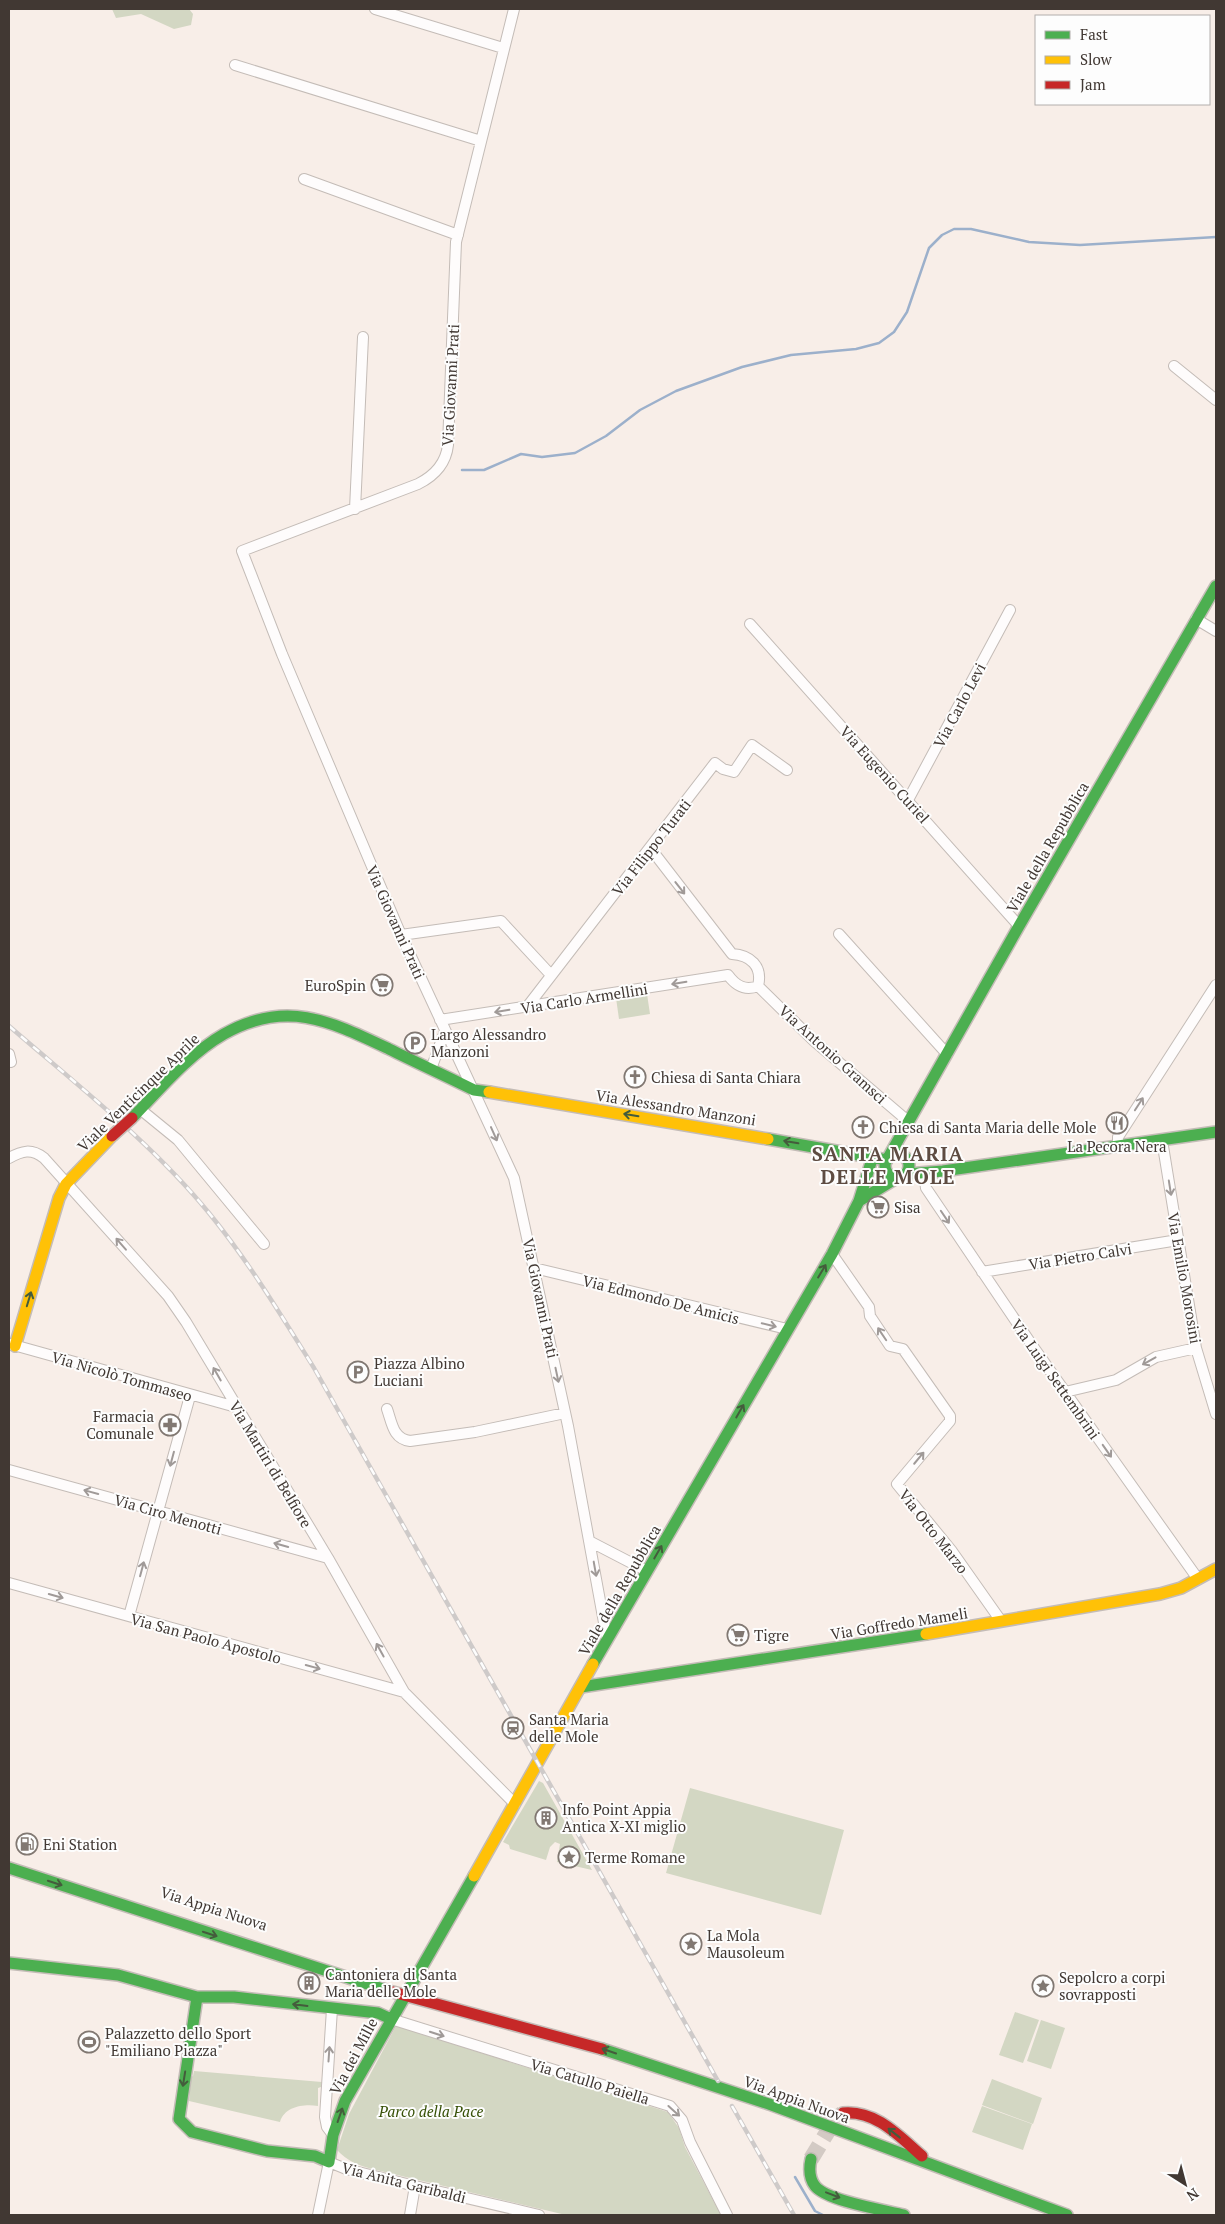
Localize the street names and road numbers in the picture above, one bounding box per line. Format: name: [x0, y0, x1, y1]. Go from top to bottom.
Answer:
street label: Via Giovanni Prati: [437, 323, 463, 447]
street label: Via Carlo Levi: [928, 659, 990, 751]
street label: Via Eugenio Curiel: [836, 721, 934, 827]
street label: Viale della Repubblica: [1001, 778, 1093, 916]
street label: Via Filippo Turati: [607, 795, 695, 899]
street label: Via Giovanni Prati: [362, 862, 430, 982]
street label: Via Carlo Armellini: [519, 978, 649, 1018]
street label: Via Antonio Gramsci: [775, 1000, 891, 1108]
street label: Viale Venticinque Aprile: [73, 1028, 203, 1156]
street label: Via Alessandro Manzoni: [594, 1084, 758, 1130]
street label: Via Emilio Morosini: [1164, 1211, 1206, 1345]
street label: Via Giovanni Prati: [518, 1236, 564, 1360]
street label: Via Pietro Calvi: [1027, 1238, 1133, 1274]
street label: Via Edmondo De Amicis: [581, 1270, 741, 1328]
street label: Via Luigi Settembrini: [1007, 1315, 1105, 1443]
street label: Via Nicolò Tommaseo: [49, 1346, 195, 1406]
street label: Via Martiri di Belfiore: [225, 1397, 317, 1531]
street label: Via Otto Marzo: [895, 1485, 973, 1577]
street label: Via Ciro Menotti: [112, 1489, 224, 1539]
street label: Viale della Repubblica: [573, 1521, 665, 1659]
street label: Via Goffredo Mameli: [829, 1602, 969, 1644]
street label: Via San Paolo Apostolo: [128, 1608, 284, 1668]
street label: Via Appia Nuova: [158, 1881, 270, 1935]
street label: Via dei Mille: [324, 2014, 382, 2098]
street label: Via Catullo Paiella: [528, 2053, 652, 2109]
street label: Via Appia Nuova: [741, 2071, 853, 2128]
street label: Via Anita Garibaldi: [340, 2157, 468, 2207]

